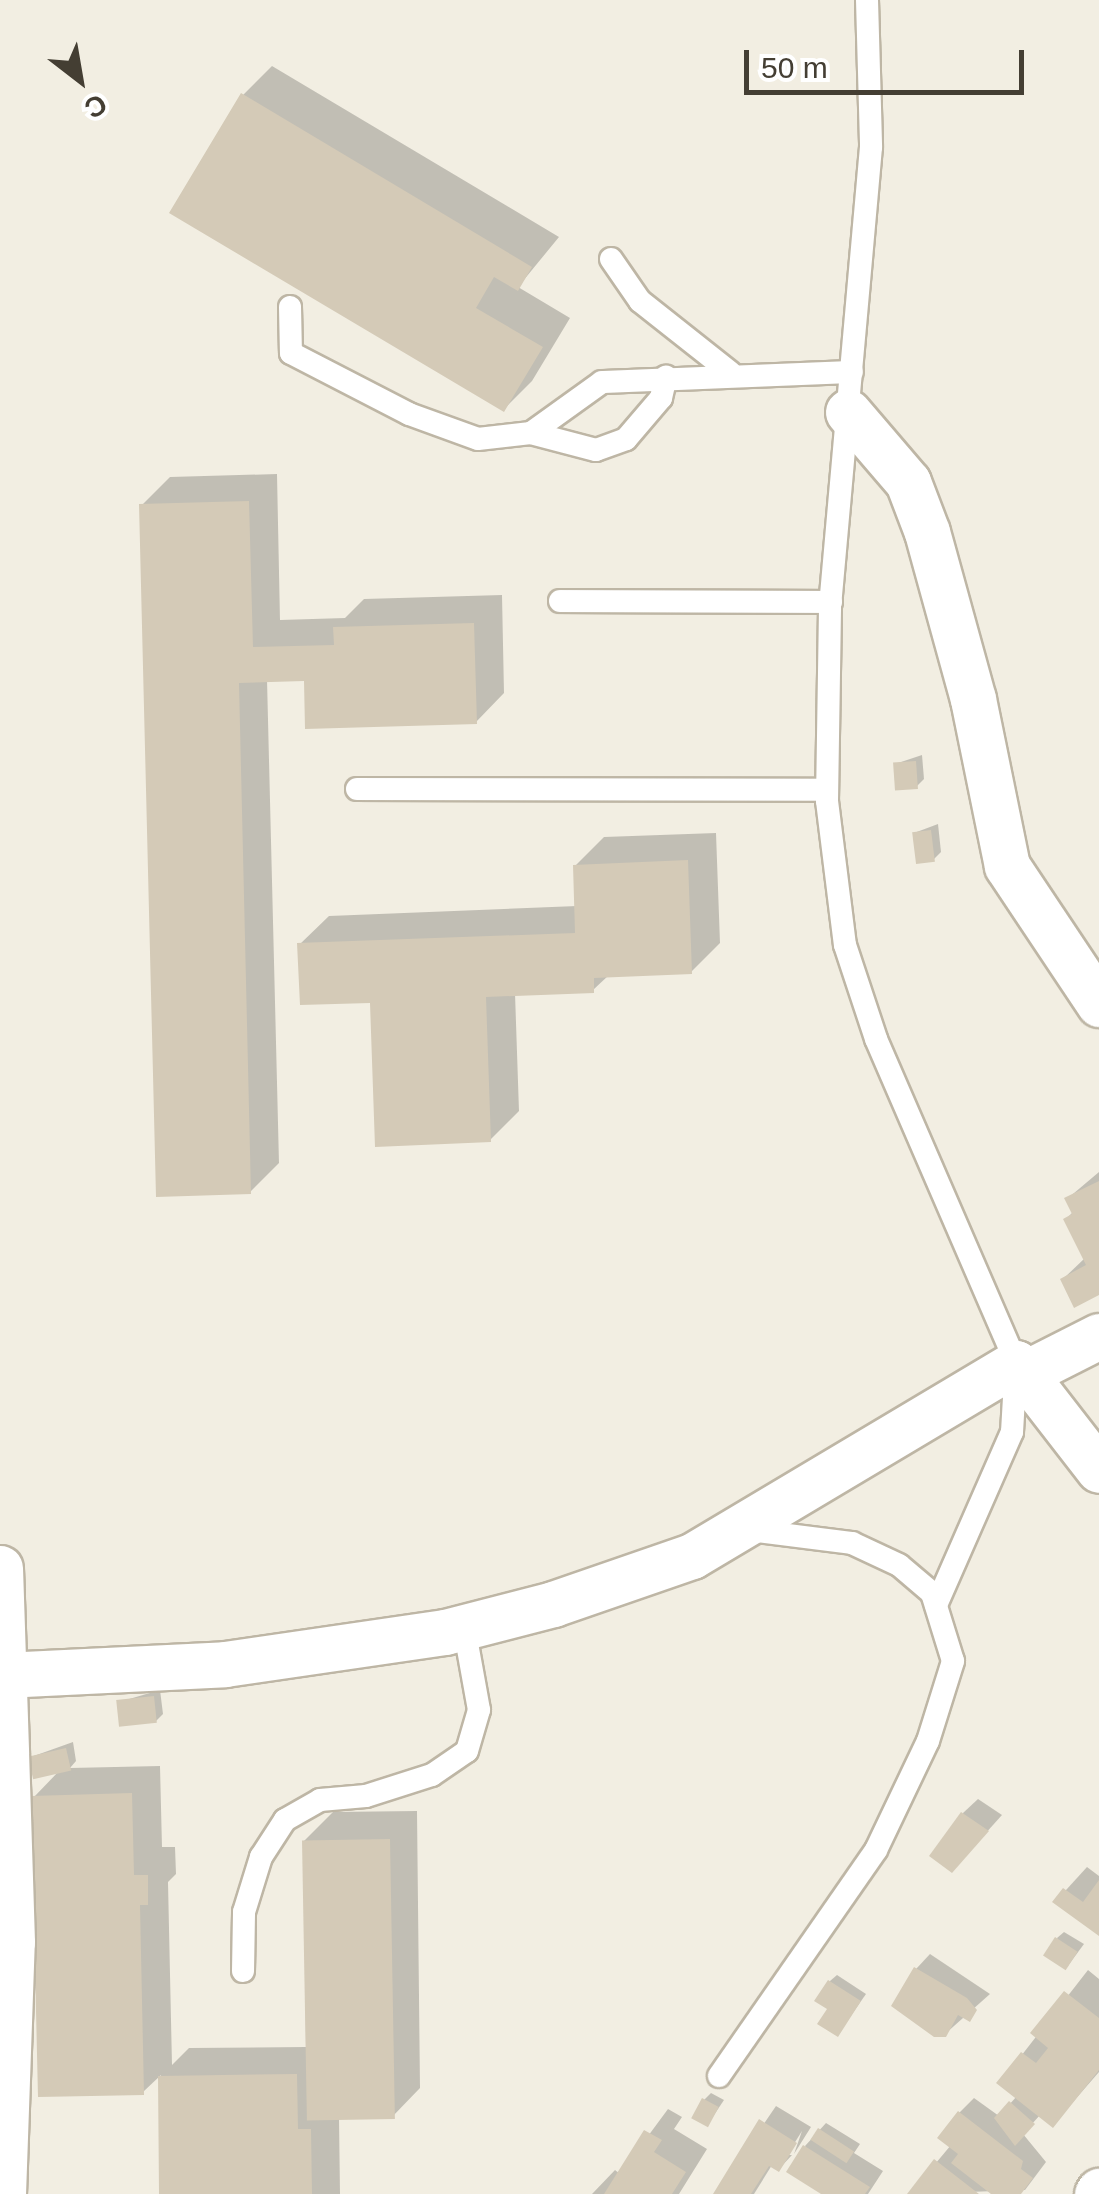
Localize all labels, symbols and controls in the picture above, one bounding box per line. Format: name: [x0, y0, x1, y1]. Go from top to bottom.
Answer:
north arrow: [30, 30, 130, 130]
scale bar: [749, 30, 1029, 92]
text: 50 m: [761, 51, 828, 84]
text: С: [79, 88, 112, 125]

